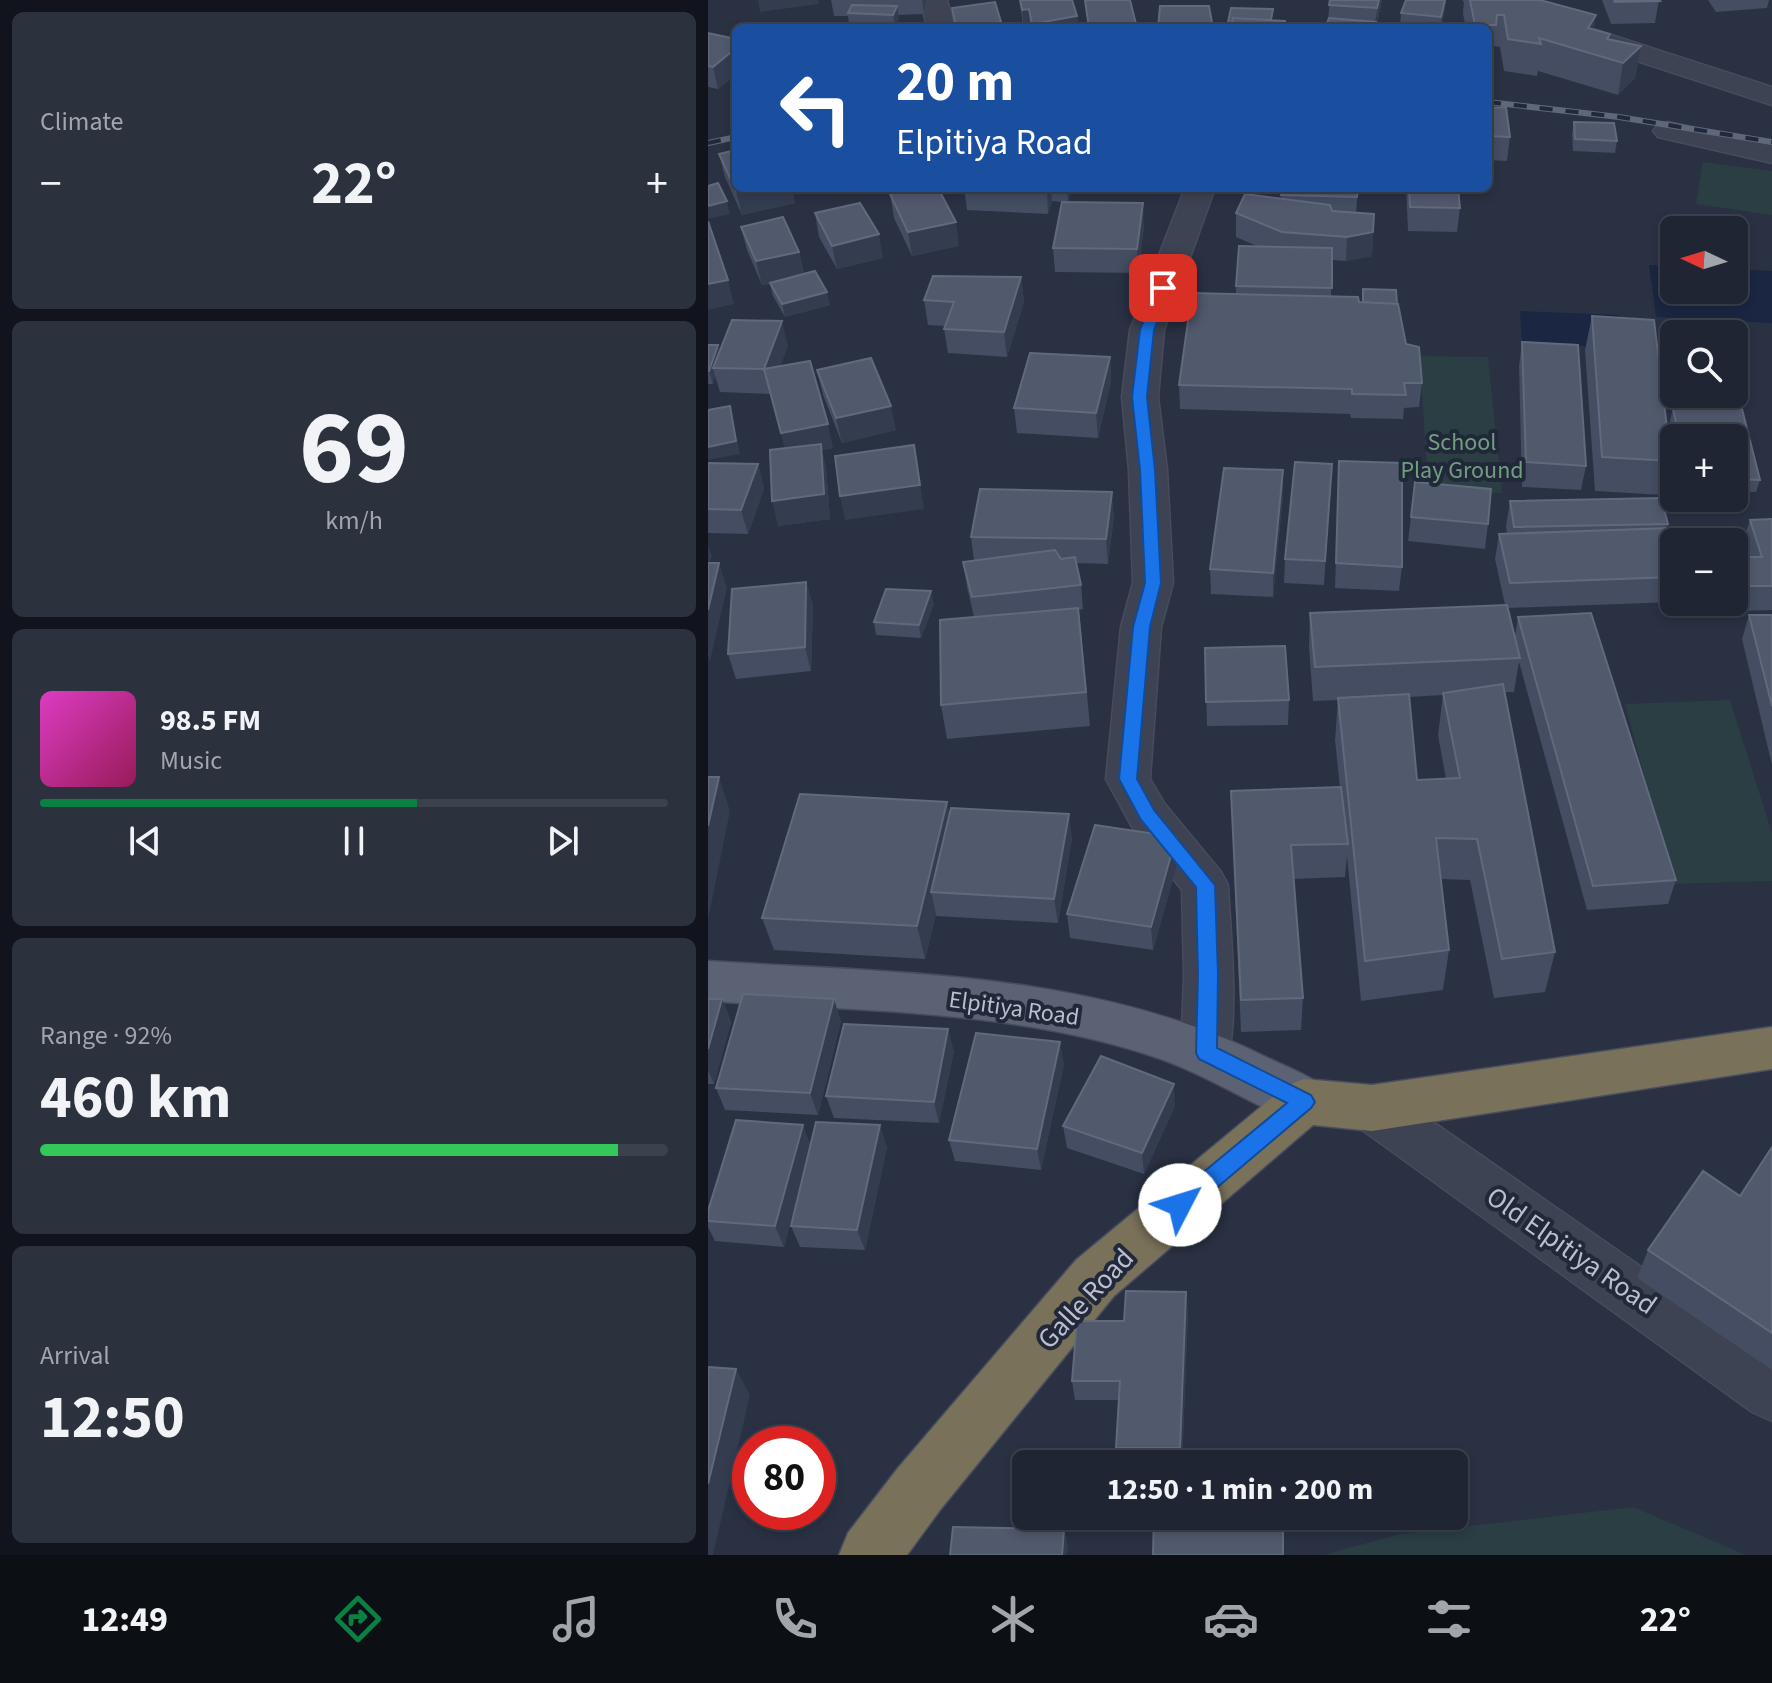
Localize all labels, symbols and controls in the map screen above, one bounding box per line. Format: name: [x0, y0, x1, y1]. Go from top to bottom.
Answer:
text: 20 m: [896, 43, 1014, 122]
icon: left: [764, 56, 868, 160]
text: Climate: [40, 103, 124, 140]
text: Elpitiya Road: [896, 117, 1093, 168]
text: 22°: [311, 142, 397, 227]
text: −: [40, 153, 62, 216]
text: +: [646, 153, 668, 216]
north arrow: [1660, 216, 1748, 304]
map controls: [1660, 216, 1748, 616]
pin: [1129, 254, 1197, 322]
icon: arrive: [1141, 266, 1185, 310]
button: search: [1660, 320, 1748, 408]
text: 69: [299, 376, 409, 524]
button: +: [1660, 424, 1748, 512]
park label: School Play Ground: [1400, 425, 1524, 488]
text: km/h: [325, 502, 383, 539]
button: −: [1660, 528, 1748, 616]
text: 98.5 FM: [160, 699, 261, 742]
text: Music: [160, 742, 222, 779]
icon: previous: [123, 819, 167, 863]
icon: pause: [332, 819, 376, 863]
icon: next: [541, 819, 585, 863]
street label: Elpitiya Road: [947, 982, 1081, 1035]
text: Range · 92%: [40, 1017, 172, 1054]
text: 460 km: [40, 1056, 231, 1141]
position arrow: [1138, 1163, 1222, 1247]
street label: Old Elpitiya Road: [1478, 1177, 1665, 1325]
street label: Galle Road: [1028, 1239, 1143, 1358]
text: Arrival: [40, 1337, 110, 1374]
text: 12:50: [40, 1376, 185, 1461]
speed limit sign: 80: [732, 1426, 836, 1530]
text: 12:50 · 1 min · 200 m: [1107, 1468, 1373, 1511]
icon: directions: [330, 1591, 386, 1647]
icon: music: [548, 1591, 604, 1647]
icon: phone: [767, 1591, 823, 1647]
icon: climate: [985, 1591, 1041, 1647]
icon: car: [1203, 1591, 1259, 1647]
icon: filters: [1421, 1591, 1477, 1647]
text: 12:49: [81, 1594, 168, 1645]
text: 22°: [1640, 1594, 1691, 1645]

